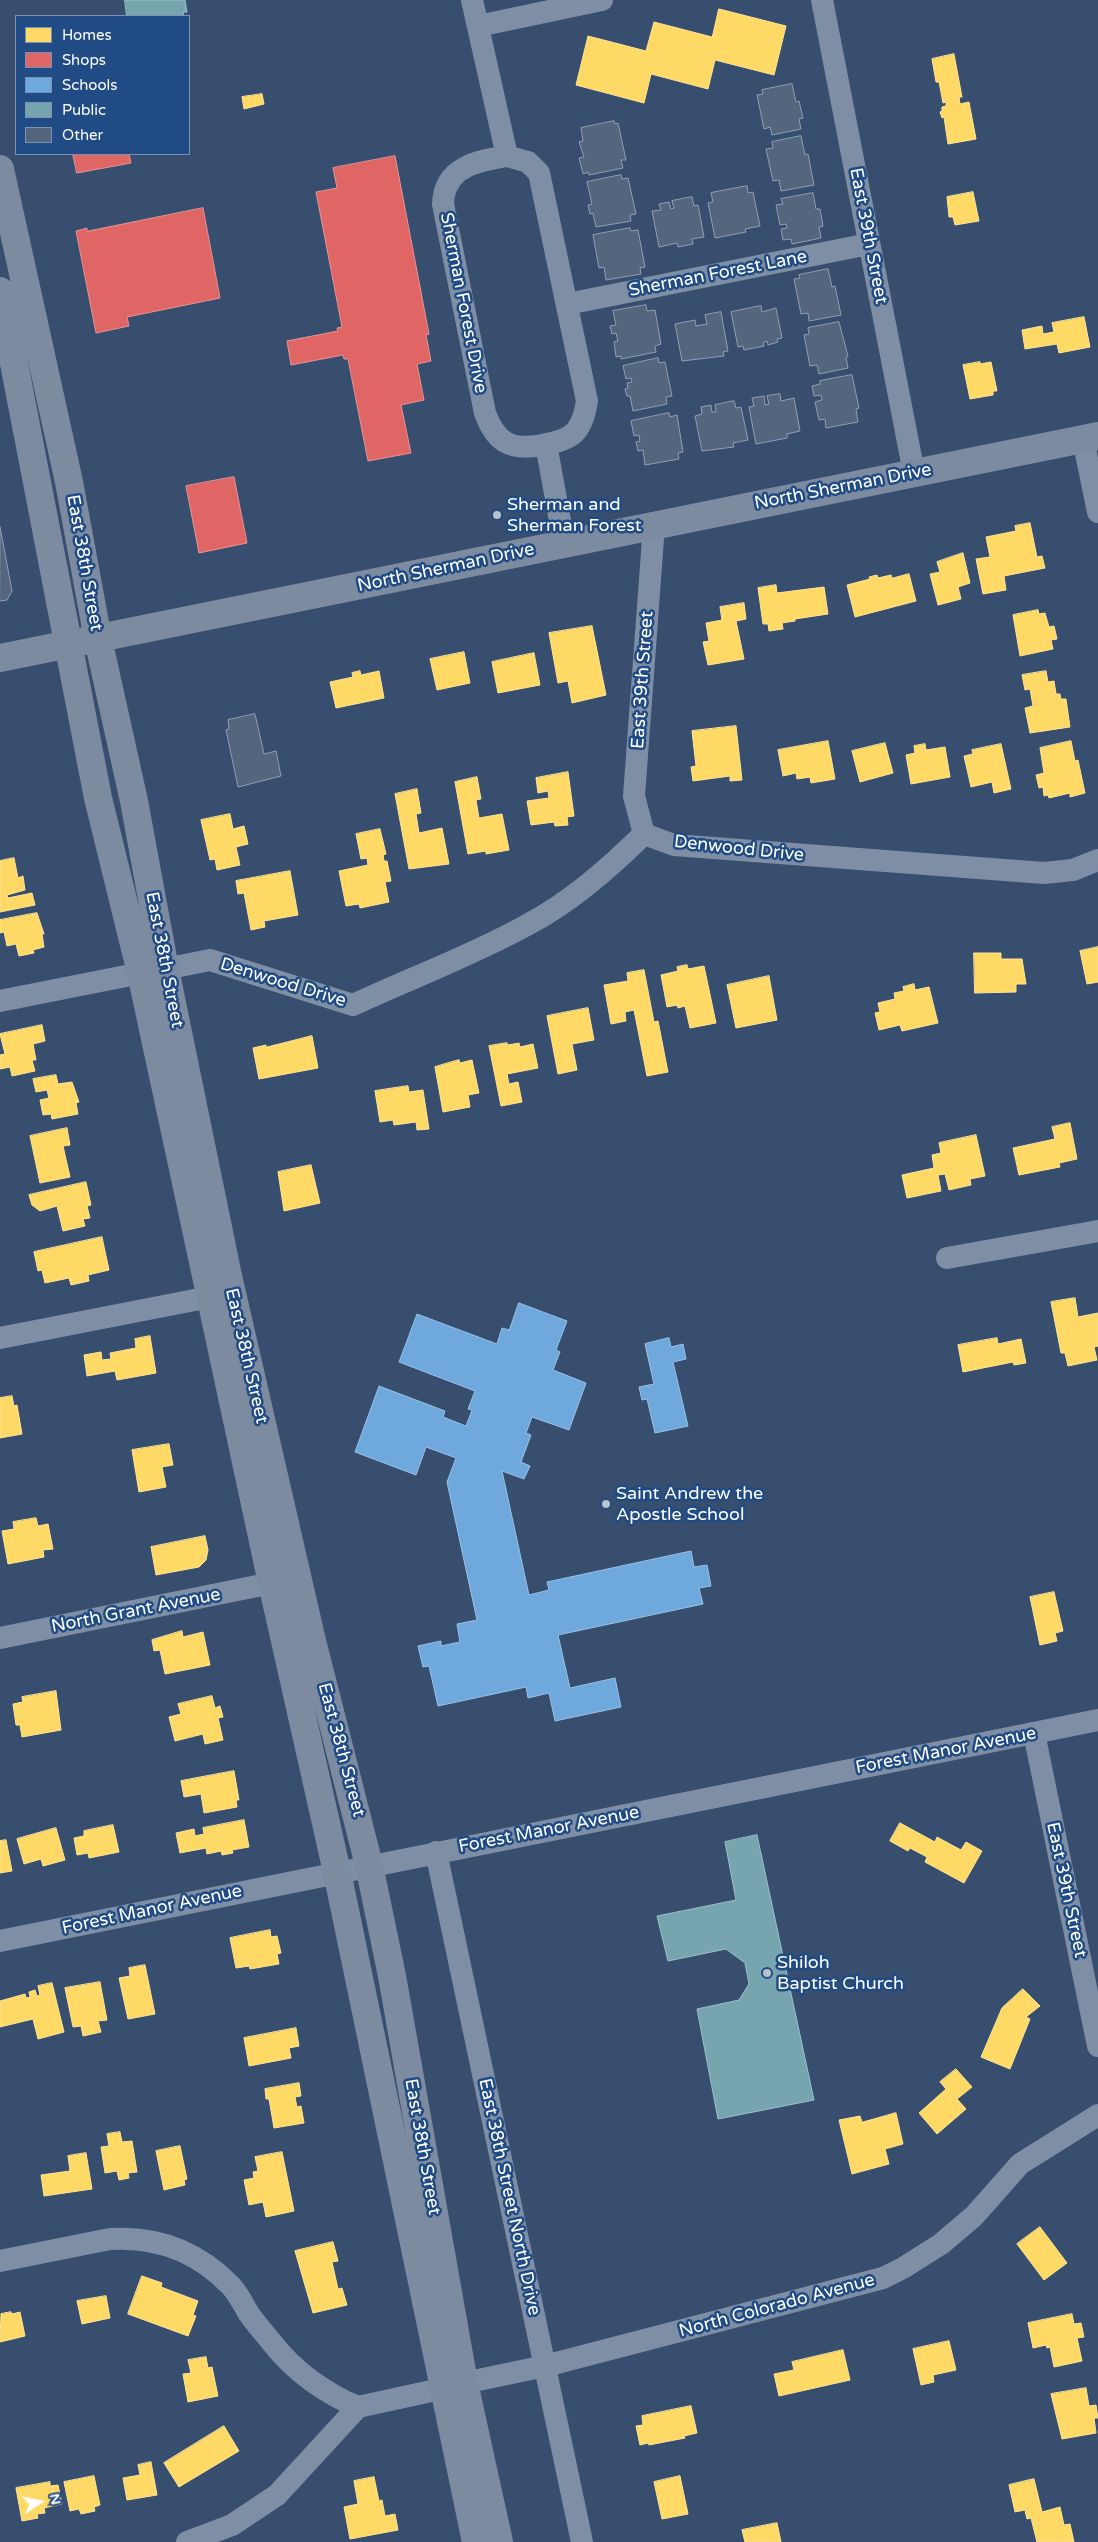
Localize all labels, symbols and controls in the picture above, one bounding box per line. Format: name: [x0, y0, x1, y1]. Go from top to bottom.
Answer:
legend: [15, 15, 190, 155]
text: Homes: [62, 26, 112, 44]
text: Shops: [62, 51, 106, 69]
text: Schools: [62, 76, 118, 94]
text: Public: [62, 101, 106, 119]
text: Other: [62, 126, 103, 144]
street label: East 39th Street: [844, 166, 892, 306]
street label: Sherman Forest Drive: [435, 211, 491, 395]
street label: Sherman Forest Lane: [627, 246, 809, 302]
street label: North Sherman Drive: [753, 459, 933, 515]
street label: East 38th Street: [61, 493, 107, 633]
place label: Sherman and Sherman Forest: [507, 494, 642, 536]
marker: Sherman and Sherman Forest: [491, 509, 503, 521]
street label: North Sherman Drive: [356, 539, 536, 597]
street label: East 39th Street: [627, 610, 659, 750]
street label: Denwood Drive: [673, 831, 805, 867]
street label: East 38th Street: [140, 890, 188, 1030]
street label: Denwood Drive: [217, 954, 349, 1012]
street label: East 38th Street: [220, 1286, 272, 1426]
place label: Saint Andrew the Apostle School: [616, 1483, 763, 1526]
marker: Saint Andrew the Apostle School: [600, 1498, 612, 1510]
street label: North Grant Avenue: [50, 1584, 222, 1638]
street label: East 38th Street: [313, 1680, 369, 1820]
street label: Forest Manor Avenue: [854, 1723, 1038, 1779]
street label: Forest Manor Avenue: [457, 1802, 641, 1858]
street label: East 39th Street: [1041, 1820, 1091, 1960]
street label: Forest Manor Avenue: [60, 1880, 244, 1940]
place label: Shiloh Baptist Church: [777, 1952, 904, 1995]
marker: Shiloh Baptist Church: [761, 1967, 773, 1979]
street label: East 38th Street: [399, 2077, 445, 2217]
street label: East 38th Street North Drive: [473, 2077, 545, 2317]
street label: North Colorado Avenue: [677, 2269, 877, 2343]
north arrow: [15, 2477, 65, 2527]
text: N: [46, 2492, 65, 2506]

